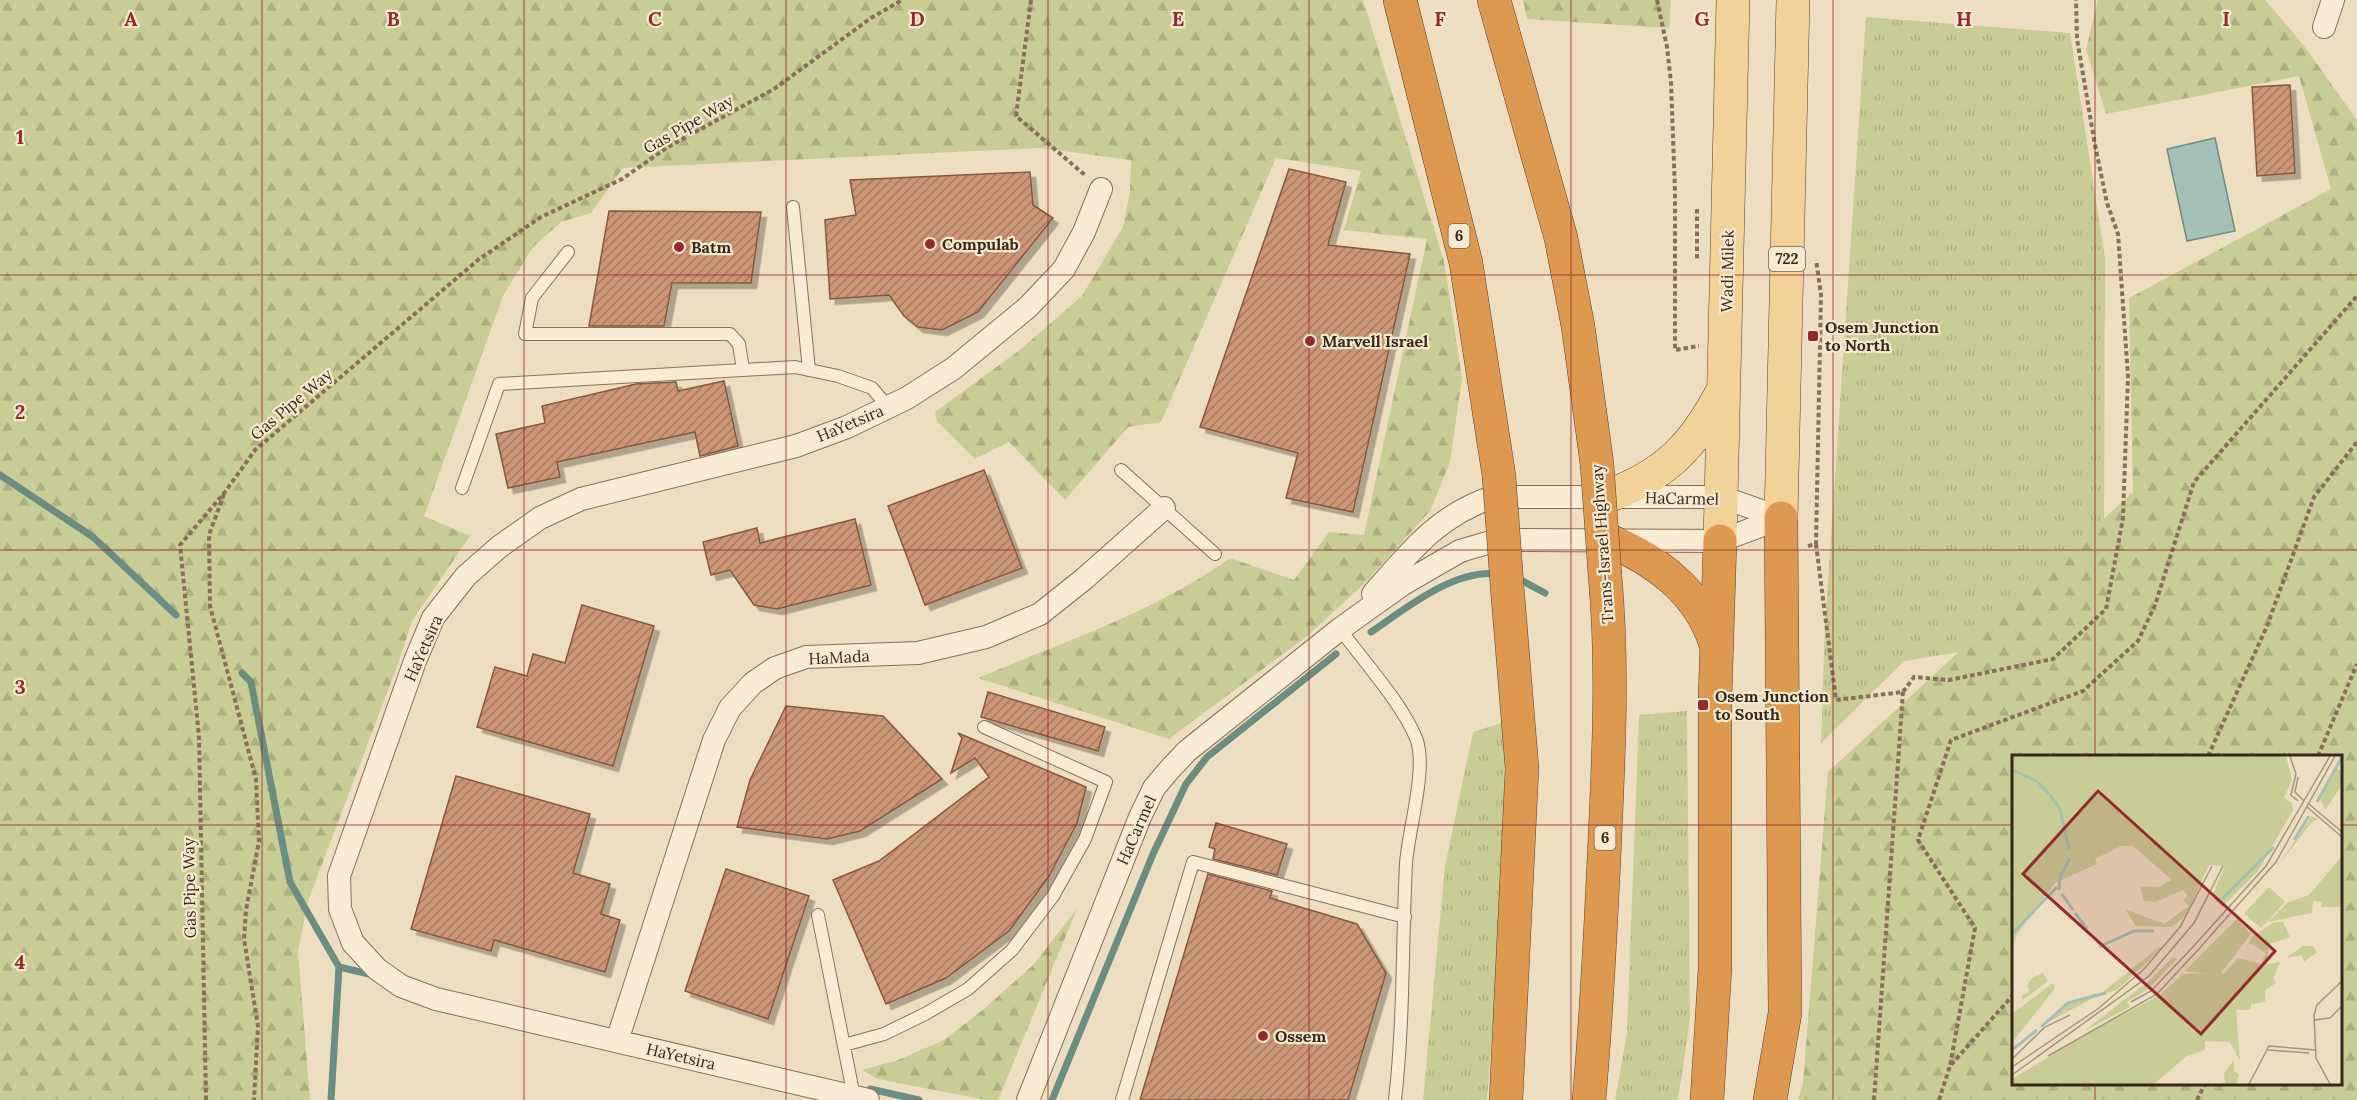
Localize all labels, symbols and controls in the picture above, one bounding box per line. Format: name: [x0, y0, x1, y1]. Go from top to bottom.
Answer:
text: A: [124, 6, 138, 31]
text: B: [386, 6, 400, 31]
text: C: [648, 6, 662, 31]
text: D: [909, 6, 925, 31]
text: E: [1172, 6, 1184, 31]
text: F: [1434, 6, 1446, 31]
text: G: [1694, 6, 1710, 31]
text: H: [1956, 6, 1972, 31]
text: I: [2222, 6, 2230, 31]
street label: Gas Pipe Way: [639, 90, 737, 158]
text: 1: [16, 124, 24, 149]
road number: 6: [1448, 224, 1470, 248]
street label: Wadi Milek: [1716, 229, 1738, 312]
place label: Compulab: [942, 234, 1019, 254]
place label: Batm: [691, 237, 732, 257]
marker: Compulab: [923, 237, 937, 251]
marker: Batm: [672, 240, 686, 254]
road number: 722: [1769, 247, 1805, 271]
place label: Osem Junction to North: [1825, 317, 1939, 355]
marker: Osem Junction to North: [1806, 329, 1820, 343]
place label: Marvell Israel: [1322, 331, 1428, 351]
marker: Marvell Israel: [1303, 334, 1317, 348]
street label: Gas Pipe Way: [246, 364, 336, 444]
text: 2: [15, 399, 25, 424]
street label: HaYetsira: [814, 400, 886, 446]
street label: Trans-Israel Highway: [1586, 463, 1618, 624]
street label: HaCarmel: [1645, 487, 1719, 509]
street label: HaYetsira: [399, 612, 447, 684]
street label: HaMada: [808, 645, 870, 669]
text: 3: [14, 674, 26, 699]
place label: Osem Junction to South: [1715, 686, 1829, 724]
marker: Osem Junction to South: [1696, 698, 1710, 712]
inset map: [2012, 755, 2342, 1085]
street label: HaCarmel: [1112, 792, 1160, 868]
road number: 6: [1594, 826, 1616, 850]
street label: Gas Pipe Way: [178, 837, 200, 938]
text: 4: [15, 949, 26, 974]
place label: Ossem: [1275, 1026, 1326, 1046]
marker: Ossem: [1256, 1029, 1270, 1043]
street label: HaYetsira: [644, 1038, 718, 1074]

